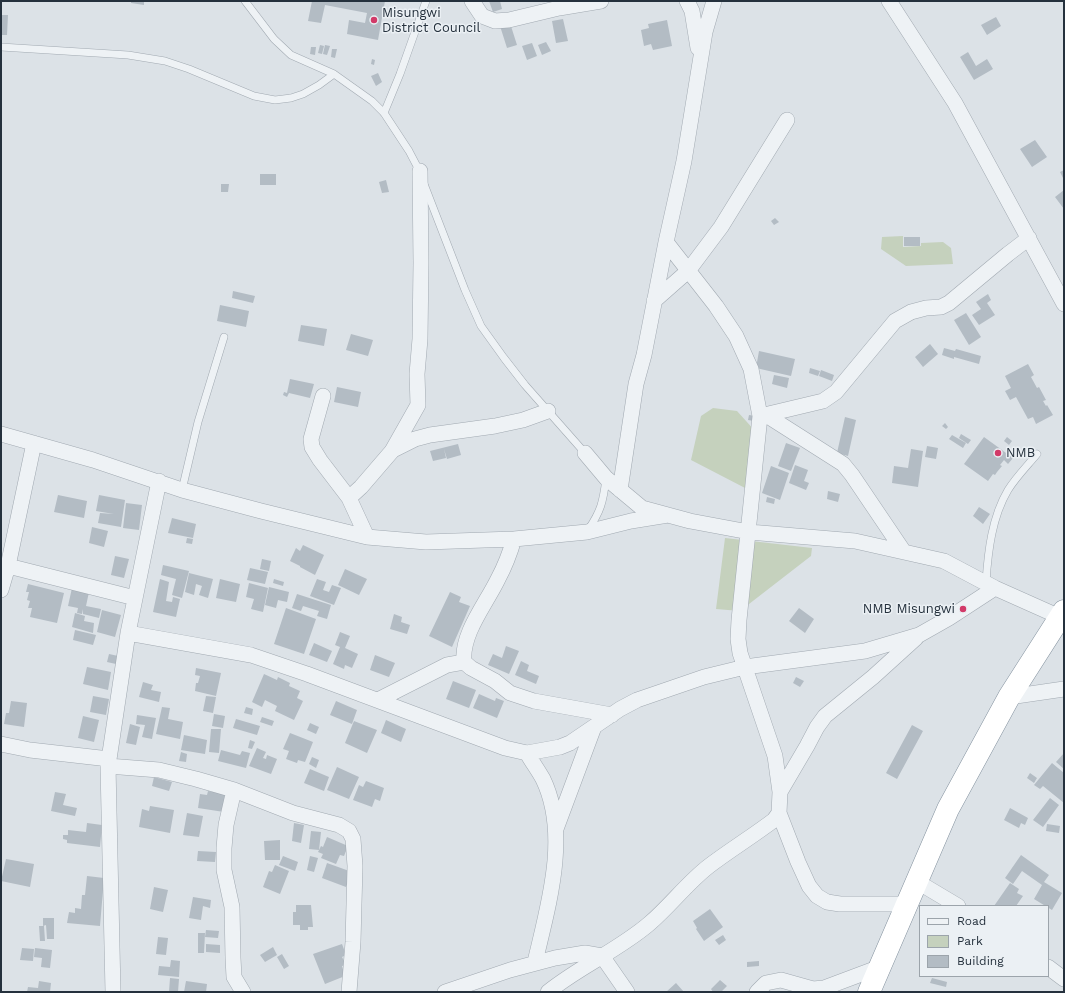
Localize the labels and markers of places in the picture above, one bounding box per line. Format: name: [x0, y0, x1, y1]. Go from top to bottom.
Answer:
place label: Misungwi District Council: [382, 5, 480, 36]
marker: Misungwi District Council: [369, 15, 379, 25]
place label: NMB: [1006, 445, 1035, 461]
marker: NMB: [993, 448, 1003, 458]
place label: NMB Misungwi: [863, 601, 955, 617]
marker: NMB Misungwi: [958, 604, 968, 614]

